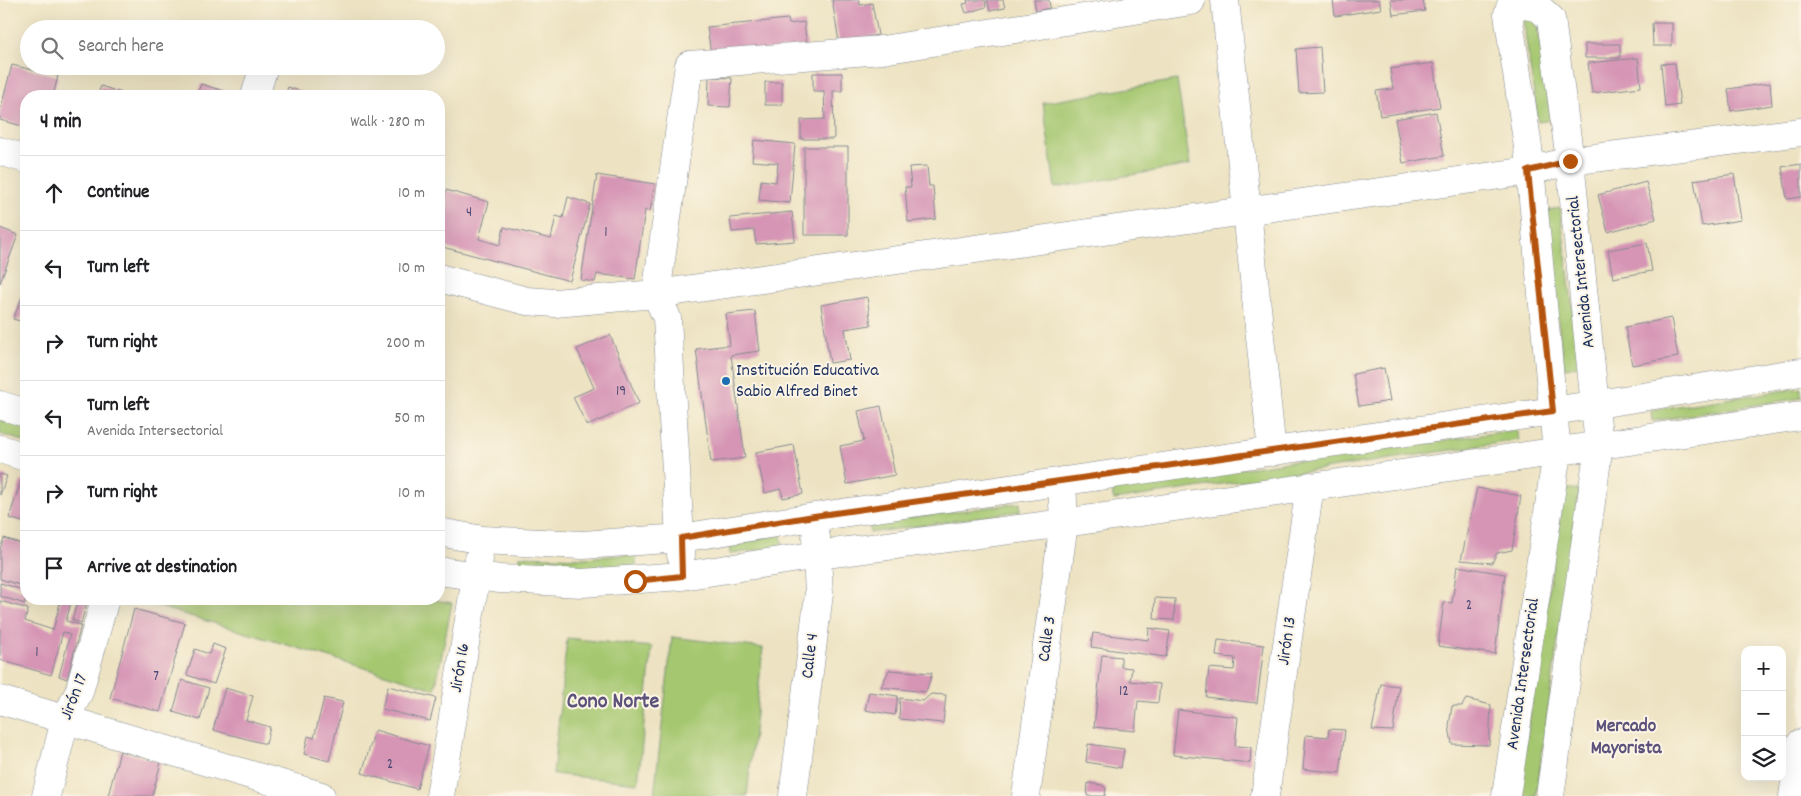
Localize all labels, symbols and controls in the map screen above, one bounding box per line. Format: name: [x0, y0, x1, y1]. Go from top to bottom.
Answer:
search box: [20, 20, 445, 75]
icon: search: [38, 34, 66, 62]
text: Search here: [78, 34, 164, 61]
text: 4 min: [40, 108, 82, 138]
text: Walk · 280 m: [350, 111, 425, 134]
route end: [1559, 150, 1582, 173]
icon: ahead: [40, 179, 68, 207]
text: Continue: [87, 180, 149, 207]
text: 10 m: [398, 182, 425, 205]
street label: Avenida Intersectorial: [1561, 194, 1602, 349]
house number: 4: [466, 202, 472, 224]
house number: 1: [604, 222, 608, 244]
icon: left: [40, 254, 68, 282]
text: Turn left: [87, 255, 150, 282]
text: 10 m: [398, 257, 425, 280]
icon: right: [40, 329, 68, 357]
text: Turn right: [87, 330, 158, 357]
text: 200 m: [386, 332, 425, 355]
place label: Institución Educativa Sabio Alfred Binet: [736, 359, 879, 405]
marker: Institución Educativa Sabio Alfred Binet: [720, 375, 732, 387]
house number: 19: [616, 381, 626, 403]
text: Turn left: [87, 393, 150, 420]
icon: left: [40, 404, 68, 432]
text: 50 m: [394, 407, 425, 430]
text: Avenida Intersectorial: [87, 420, 223, 443]
icon: right: [40, 479, 68, 507]
text: Turn right: [87, 480, 158, 507]
text: 10 m: [398, 482, 425, 505]
icon: arrive: [40, 554, 68, 582]
text: Arrive at destination: [87, 555, 237, 582]
route start: [624, 570, 647, 593]
house number: 2: [1466, 595, 1472, 617]
street label: Avenida Intersectorial: [1501, 596, 1547, 752]
street label: Calle 3: [1032, 615, 1064, 663]
street label: Jirón 13: [1272, 615, 1304, 667]
street label: Calle 4: [796, 632, 826, 680]
street label: Jirón 16: [445, 641, 477, 695]
house number: 1: [35, 642, 39, 664]
map controls: [1741, 646, 1786, 781]
button: +: [1741, 646, 1786, 691]
house number: 7: [153, 666, 159, 688]
street label: Jirón 17: [55, 670, 95, 724]
house number: 12: [1119, 681, 1129, 703]
district label: Cono Norte: [567, 687, 659, 718]
button: −: [1741, 691, 1786, 736]
district label: Mercado Mayorista: [1591, 714, 1662, 763]
button: layers: [1741, 736, 1786, 781]
house number: 2: [387, 754, 393, 776]

